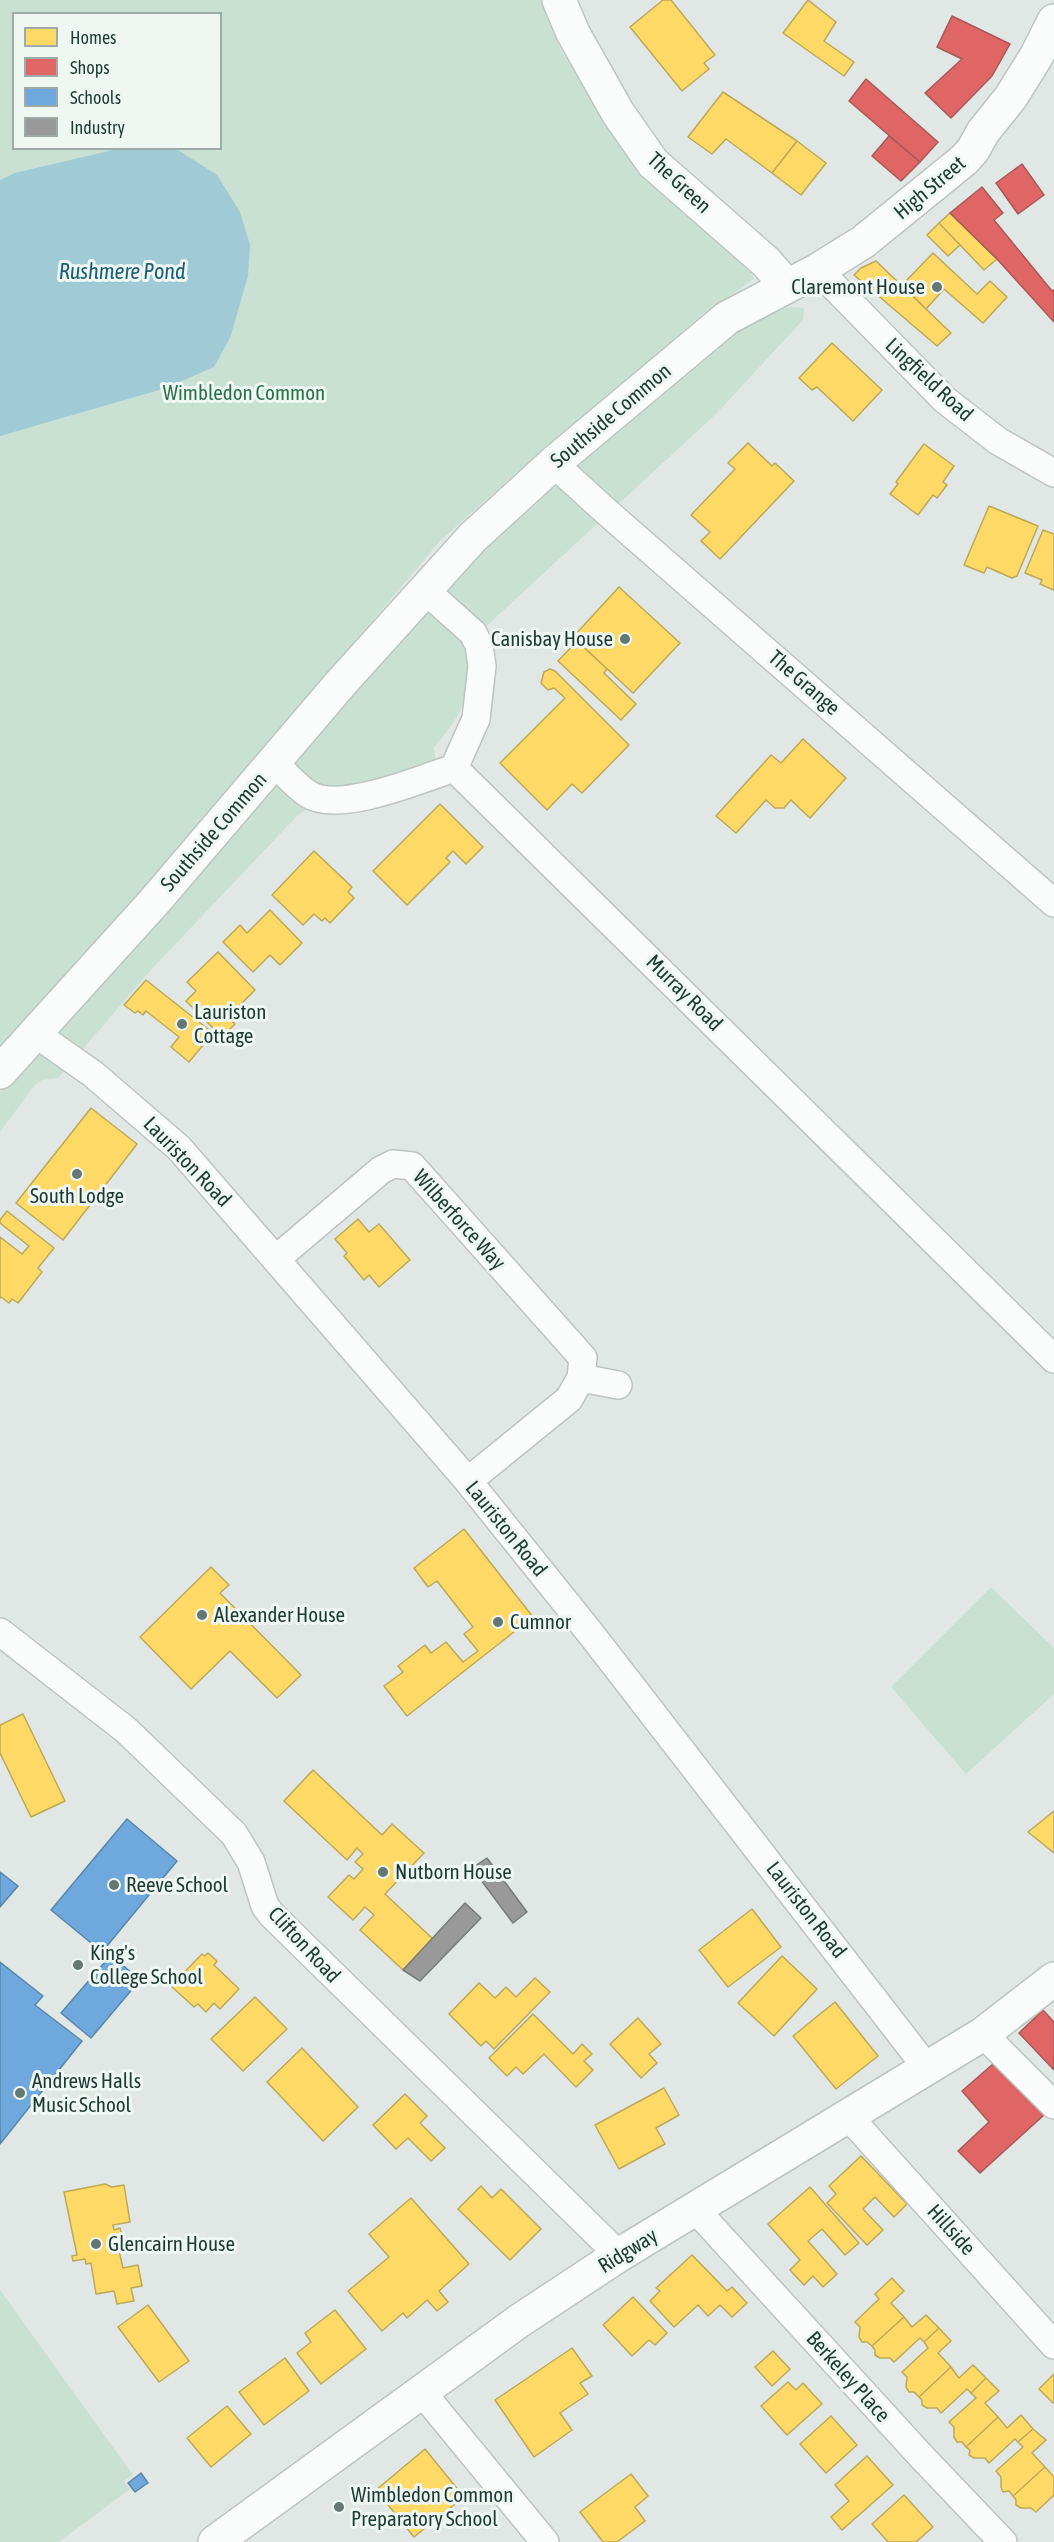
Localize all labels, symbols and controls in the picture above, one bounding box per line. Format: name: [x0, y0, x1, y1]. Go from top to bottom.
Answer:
legend: [12, 12, 222, 150]
text: Homes: [70, 27, 116, 48]
text: Shops: [70, 57, 110, 78]
text: Schools: [70, 87, 121, 108]
text: Industry: [70, 117, 125, 138]
street label: The Green: [642, 147, 716, 219]
street label: High Street: [889, 151, 971, 225]
water label: Rushmere Pond: [59, 259, 185, 285]
place label: Claremont House: [791, 274, 925, 300]
marker: Claremont House: [930, 280, 944, 294]
street label: Lingfield Road: [880, 333, 978, 427]
street label: Southside Common: [546, 358, 676, 474]
park label: Wimbledon Common: [163, 380, 325, 406]
place label: Canisbay House: [491, 626, 613, 652]
marker: Canisbay House: [618, 632, 632, 646]
street label: The Grange: [763, 645, 845, 721]
street label: Southside Common: [156, 767, 272, 897]
street label: Murray Road: [641, 950, 727, 1036]
place label: Lauriston Cottage: [194, 999, 266, 1049]
marker: Lauriston Cottage: [175, 1017, 189, 1031]
street label: Lauriston Road: [138, 1112, 236, 1212]
street label: Wilberforce Way: [407, 1165, 511, 1275]
marker: South Lodge: [70, 1167, 84, 1181]
place label: South Lodge: [30, 1183, 124, 1209]
street label: Lauriston Road: [460, 1476, 552, 1582]
place label: Alexander House: [214, 1602, 345, 1628]
marker: Alexander House: [195, 1608, 209, 1622]
place label: Cumnor: [510, 1609, 571, 1635]
marker: Cumnor: [491, 1615, 505, 1629]
street label: Lauriston Road: [761, 1857, 851, 1963]
place label: Nutborn House: [395, 1859, 512, 1885]
marker: Nutborn House: [376, 1865, 390, 1879]
place label: Reeve School: [126, 1872, 228, 1898]
marker: Reeve School: [107, 1878, 121, 1892]
street label: Clifton Road: [263, 1902, 345, 1988]
place label: King's College School: [90, 1940, 203, 1990]
marker: King's College School: [71, 1958, 85, 1972]
place label: Andrews Halls Music School: [32, 2068, 141, 2118]
marker: Andrews Halls Music School: [13, 2086, 27, 2100]
street label: Hillside: [922, 2199, 980, 2261]
street label: Ridgway: [594, 2223, 662, 2279]
place label: Glencairn House: [108, 2231, 235, 2257]
marker: Glencairn House: [89, 2237, 103, 2251]
street label: Berkeley Place: [801, 2327, 895, 2427]
place label: Wimbledon Common Preparatory School: [351, 2482, 513, 2532]
marker: Wimbledon Common Preparatory School: [332, 2500, 346, 2514]

